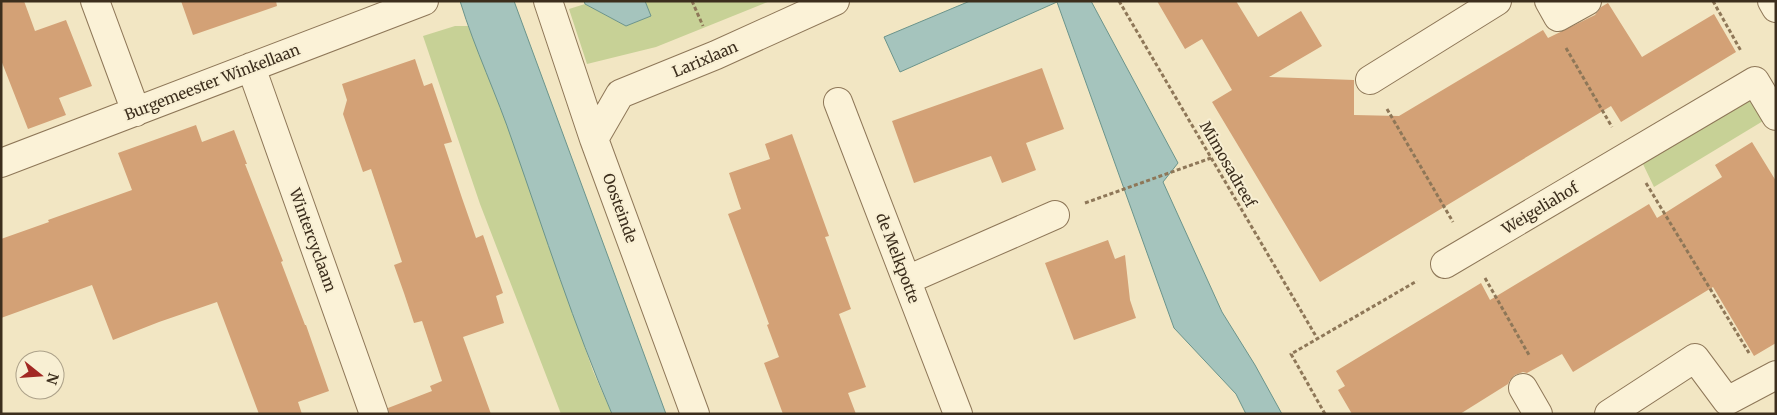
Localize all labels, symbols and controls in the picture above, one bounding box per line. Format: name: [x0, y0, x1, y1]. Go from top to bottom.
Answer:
street label: Larixlaan: [669, 37, 741, 81]
street label: Burgemeester Winkellaan: [122, 40, 303, 124]
street label: Mimosadreef: [1196, 118, 1261, 211]
street label: Oosteinde: [599, 171, 641, 245]
street label: Weigeliahof: [1498, 177, 1583, 239]
street label: Wintercyclaam: [285, 185, 341, 294]
street label: de Melkpotte: [872, 210, 924, 306]
north arrow: [15, 350, 65, 400]
text: N: [42, 371, 63, 387]

